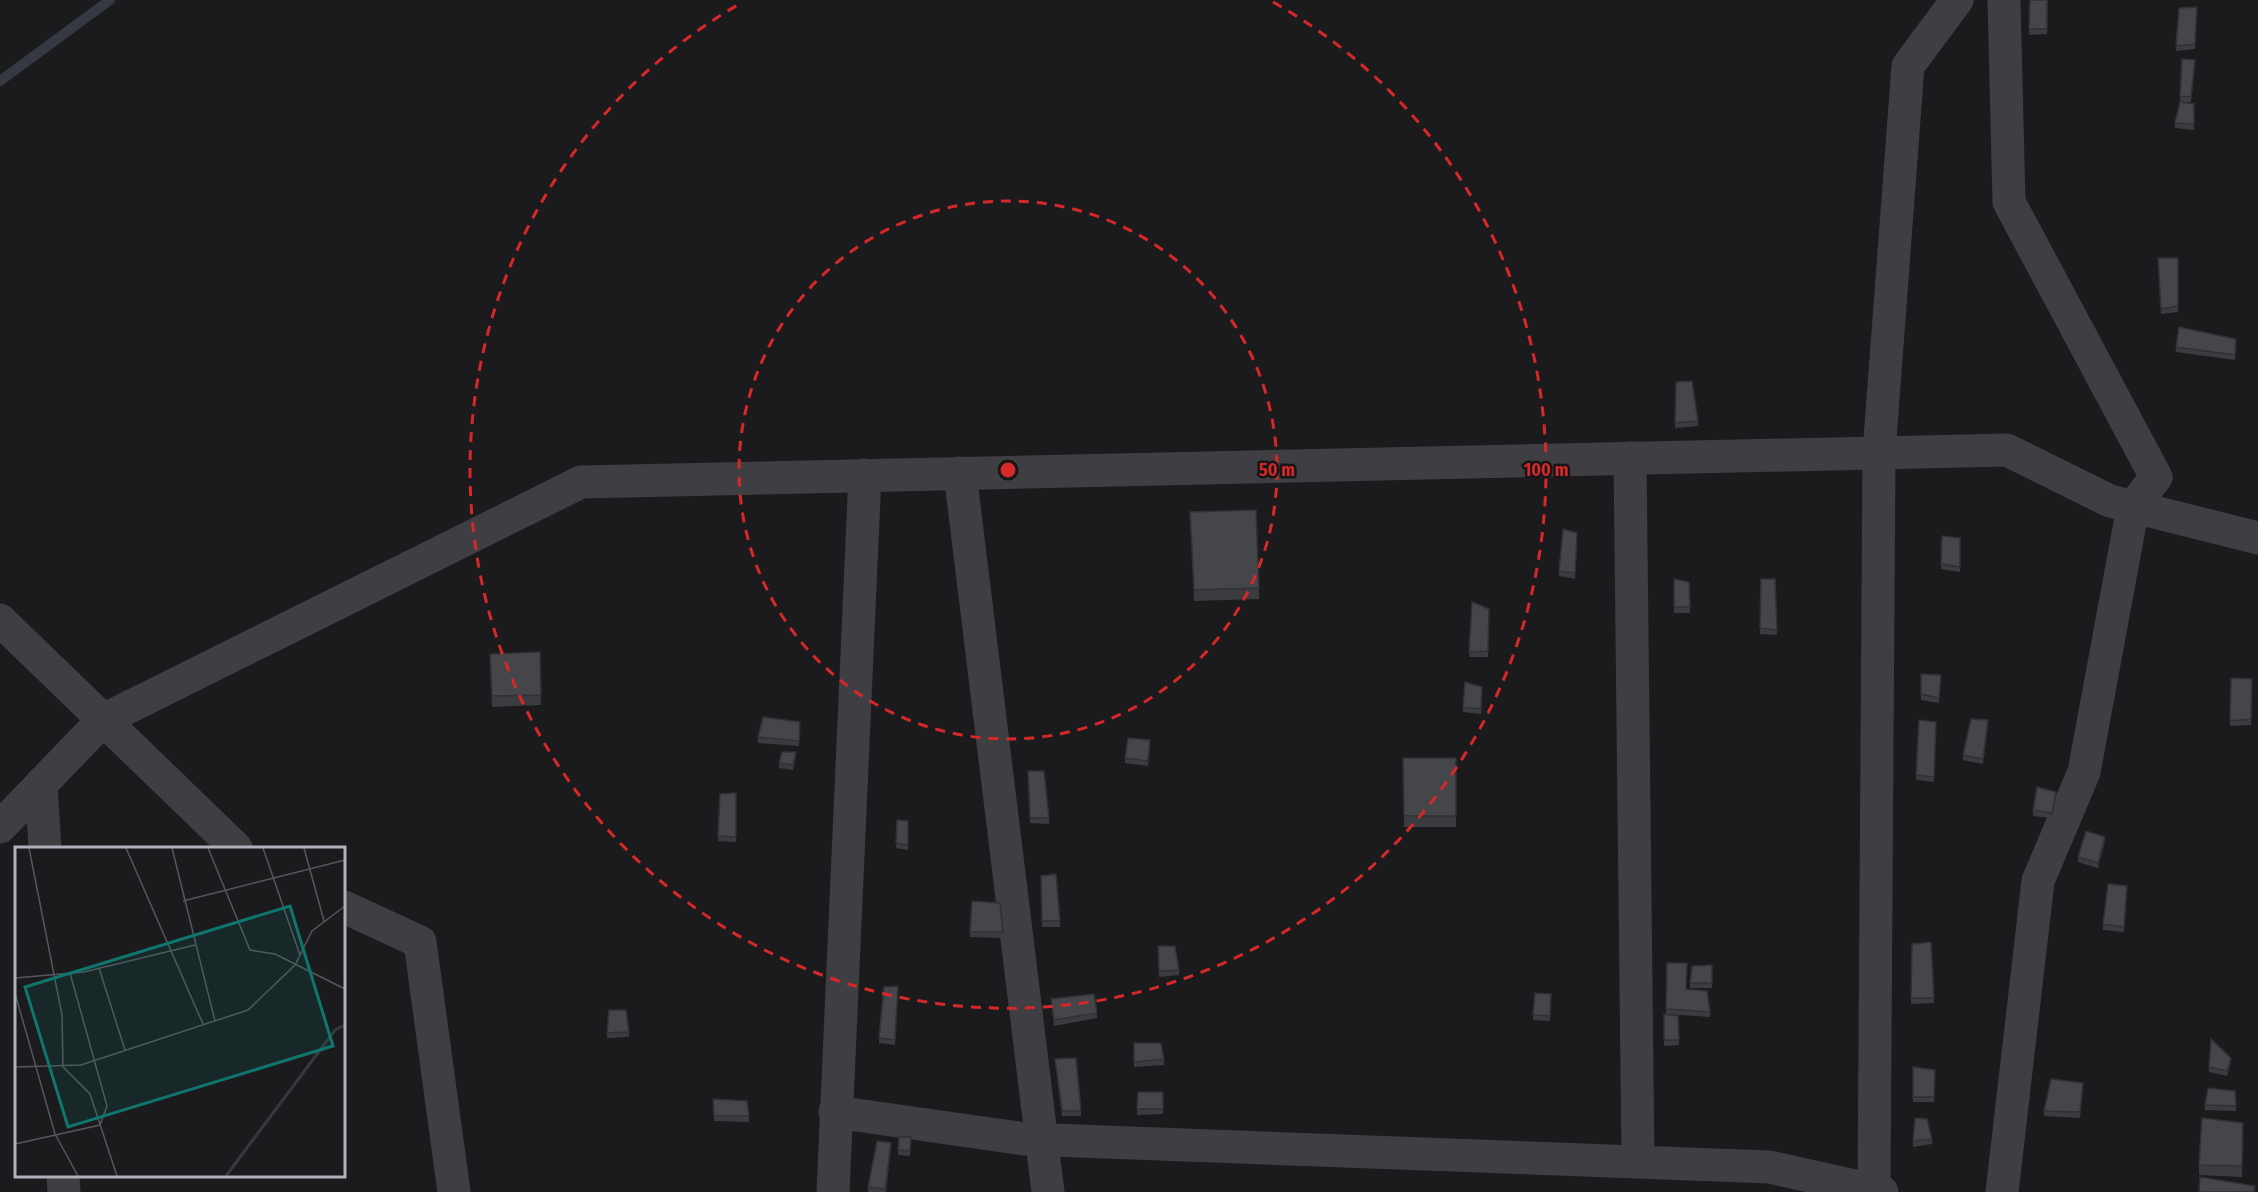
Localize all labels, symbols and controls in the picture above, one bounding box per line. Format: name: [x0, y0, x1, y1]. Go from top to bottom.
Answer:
text: 50 m: [1259, 459, 1295, 481]
text: 100 m: [1524, 459, 1568, 481]
centre of rings: [998, 460, 1018, 480]
inset map: [15, 847, 345, 1177]

